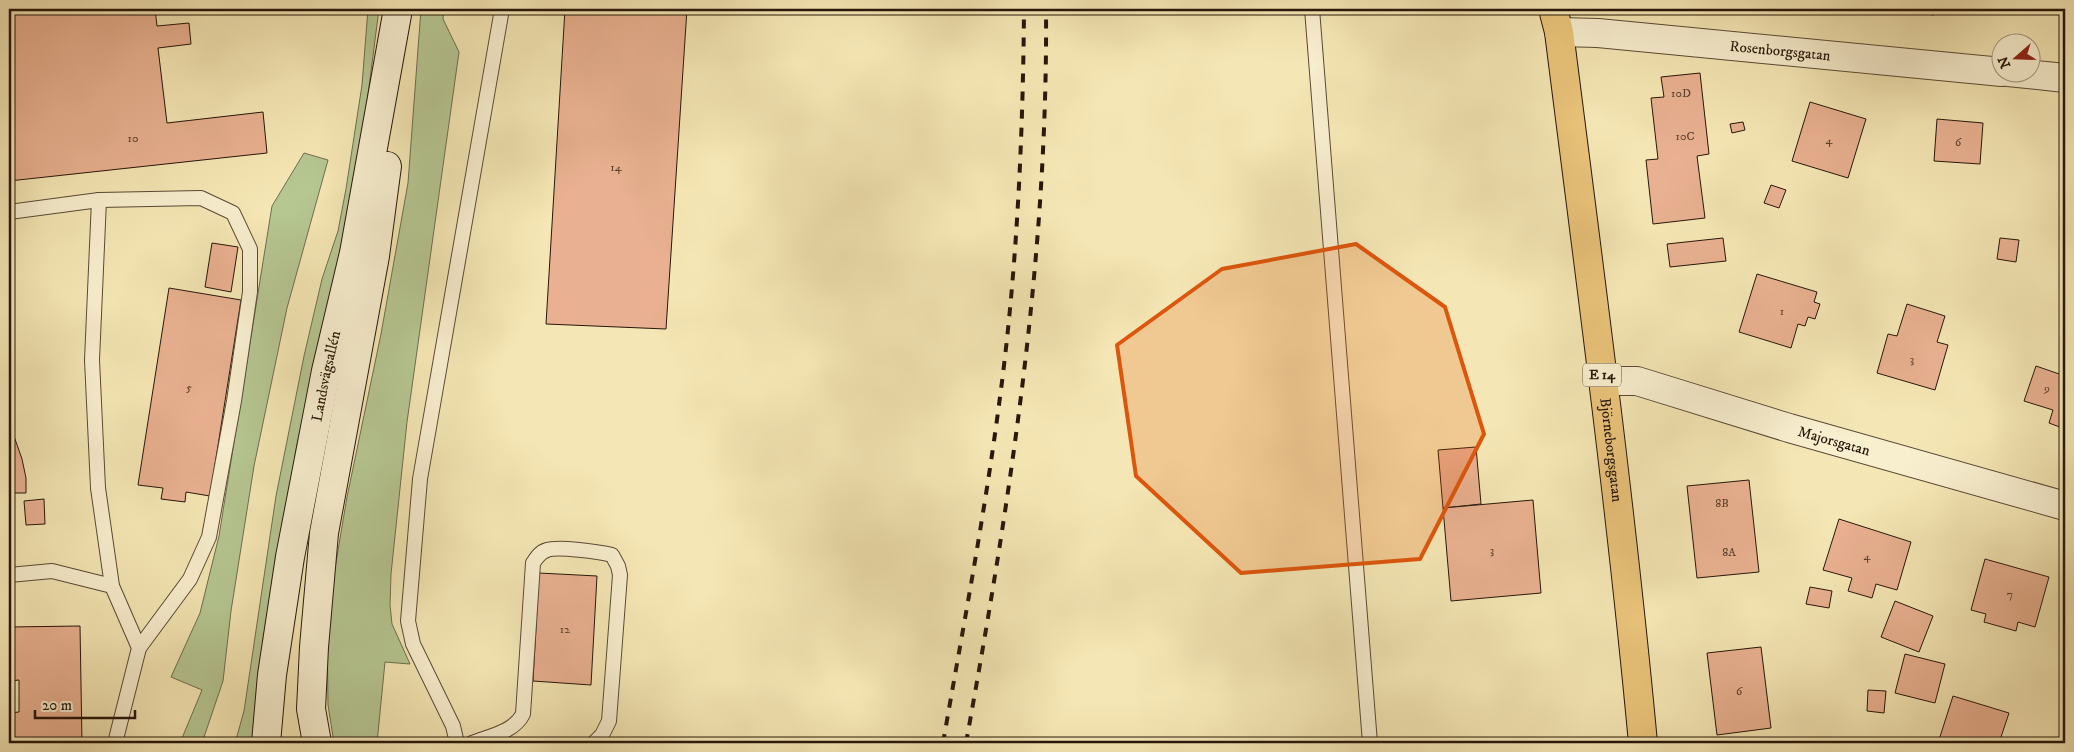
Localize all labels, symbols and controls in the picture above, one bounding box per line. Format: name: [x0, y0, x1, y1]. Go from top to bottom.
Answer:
north arrow: [1992, 32, 2042, 82]
street label: Rosenborgsgatan: [1729, 36, 1832, 65]
text: N: [1994, 53, 2015, 71]
house number: 10D: [1671, 86, 1691, 101]
house number: 10C: [1676, 129, 1694, 144]
house number: 10: [128, 131, 138, 146]
house number: 4: [1826, 133, 1834, 148]
house number: 6: [1955, 135, 1962, 150]
house number: 14: [610, 160, 623, 175]
house number: 1: [1780, 304, 1784, 319]
street label: Landsvägsallén: [307, 329, 345, 423]
house number: 3: [1910, 352, 1914, 367]
road number: E 14: [1583, 364, 1621, 386]
house number: 5: [186, 380, 192, 395]
house number: 9: [2043, 381, 2050, 396]
street label: Björneborgsgatan: [1596, 397, 1627, 503]
street label: Majorsgatan: [1796, 422, 1873, 460]
house number: 8B: [1715, 496, 1729, 511]
house number: 3: [1490, 543, 1494, 558]
house number: 8A: [1722, 545, 1736, 560]
house number: 4: [1864, 549, 1872, 564]
house number: 7: [2007, 587, 2013, 602]
house number: 12: [560, 622, 570, 637]
house number: 6: [1736, 684, 1743, 699]
scale bar: [35, 687, 135, 719]
text: 20 m: [42, 696, 72, 715]

